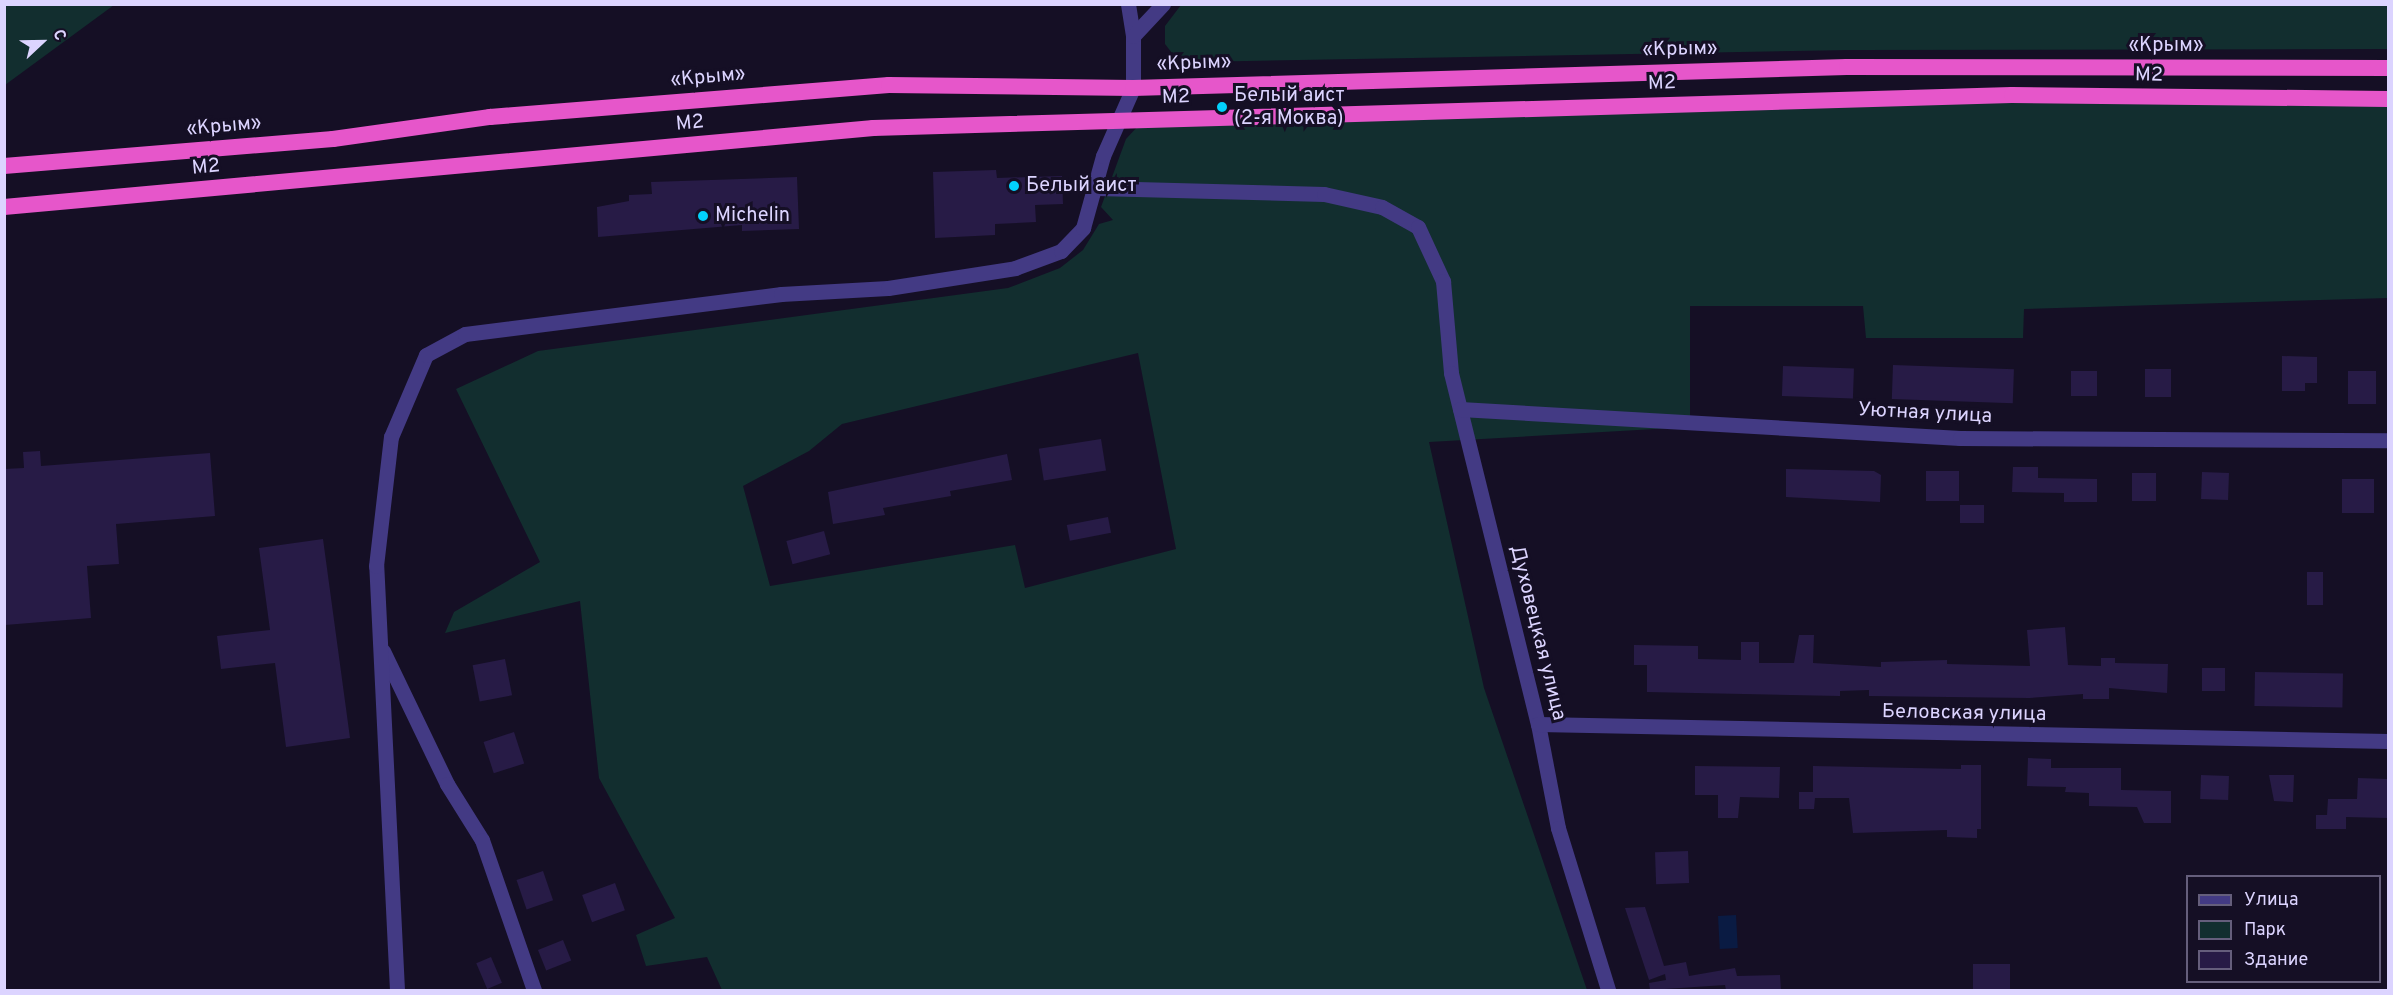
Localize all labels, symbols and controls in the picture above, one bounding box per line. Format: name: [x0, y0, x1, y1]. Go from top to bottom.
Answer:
north arrow: [12, 12, 72, 72]
text: С: [48, 27, 70, 44]
street label: «Крым»: [2129, 34, 2203, 58]
street label: «Крым»: [1642, 37, 1718, 63]
street label: «Крым»: [1156, 51, 1232, 77]
street label: «Крым»: [670, 63, 746, 93]
street label: М2: [2135, 64, 2163, 88]
street label: М2: [1647, 72, 1677, 96]
place label: Белый аист (2-я Моква): [1234, 84, 1345, 131]
street label: М2: [1161, 86, 1191, 110]
marker: Белый аист (2-я Моква): [1215, 100, 1229, 114]
street label: М2: [675, 111, 705, 137]
street label: «Крым»: [186, 112, 262, 142]
street label: М2: [191, 155, 221, 181]
place label: Белый аист: [1026, 174, 1137, 198]
marker: Белый аист: [1007, 179, 1021, 193]
place label: Michelin: [715, 204, 790, 228]
marker: Michelin: [696, 209, 710, 223]
street label: Уютная улица: [1857, 399, 1993, 429]
street label: Духовецкая улица: [1504, 543, 1570, 723]
street label: Беловская улица: [1882, 701, 2046, 727]
legend: [2186, 875, 2381, 983]
text: Улица: [2244, 889, 2298, 912]
text: Парк: [2244, 919, 2286, 942]
text: Здание: [2244, 949, 2308, 972]

